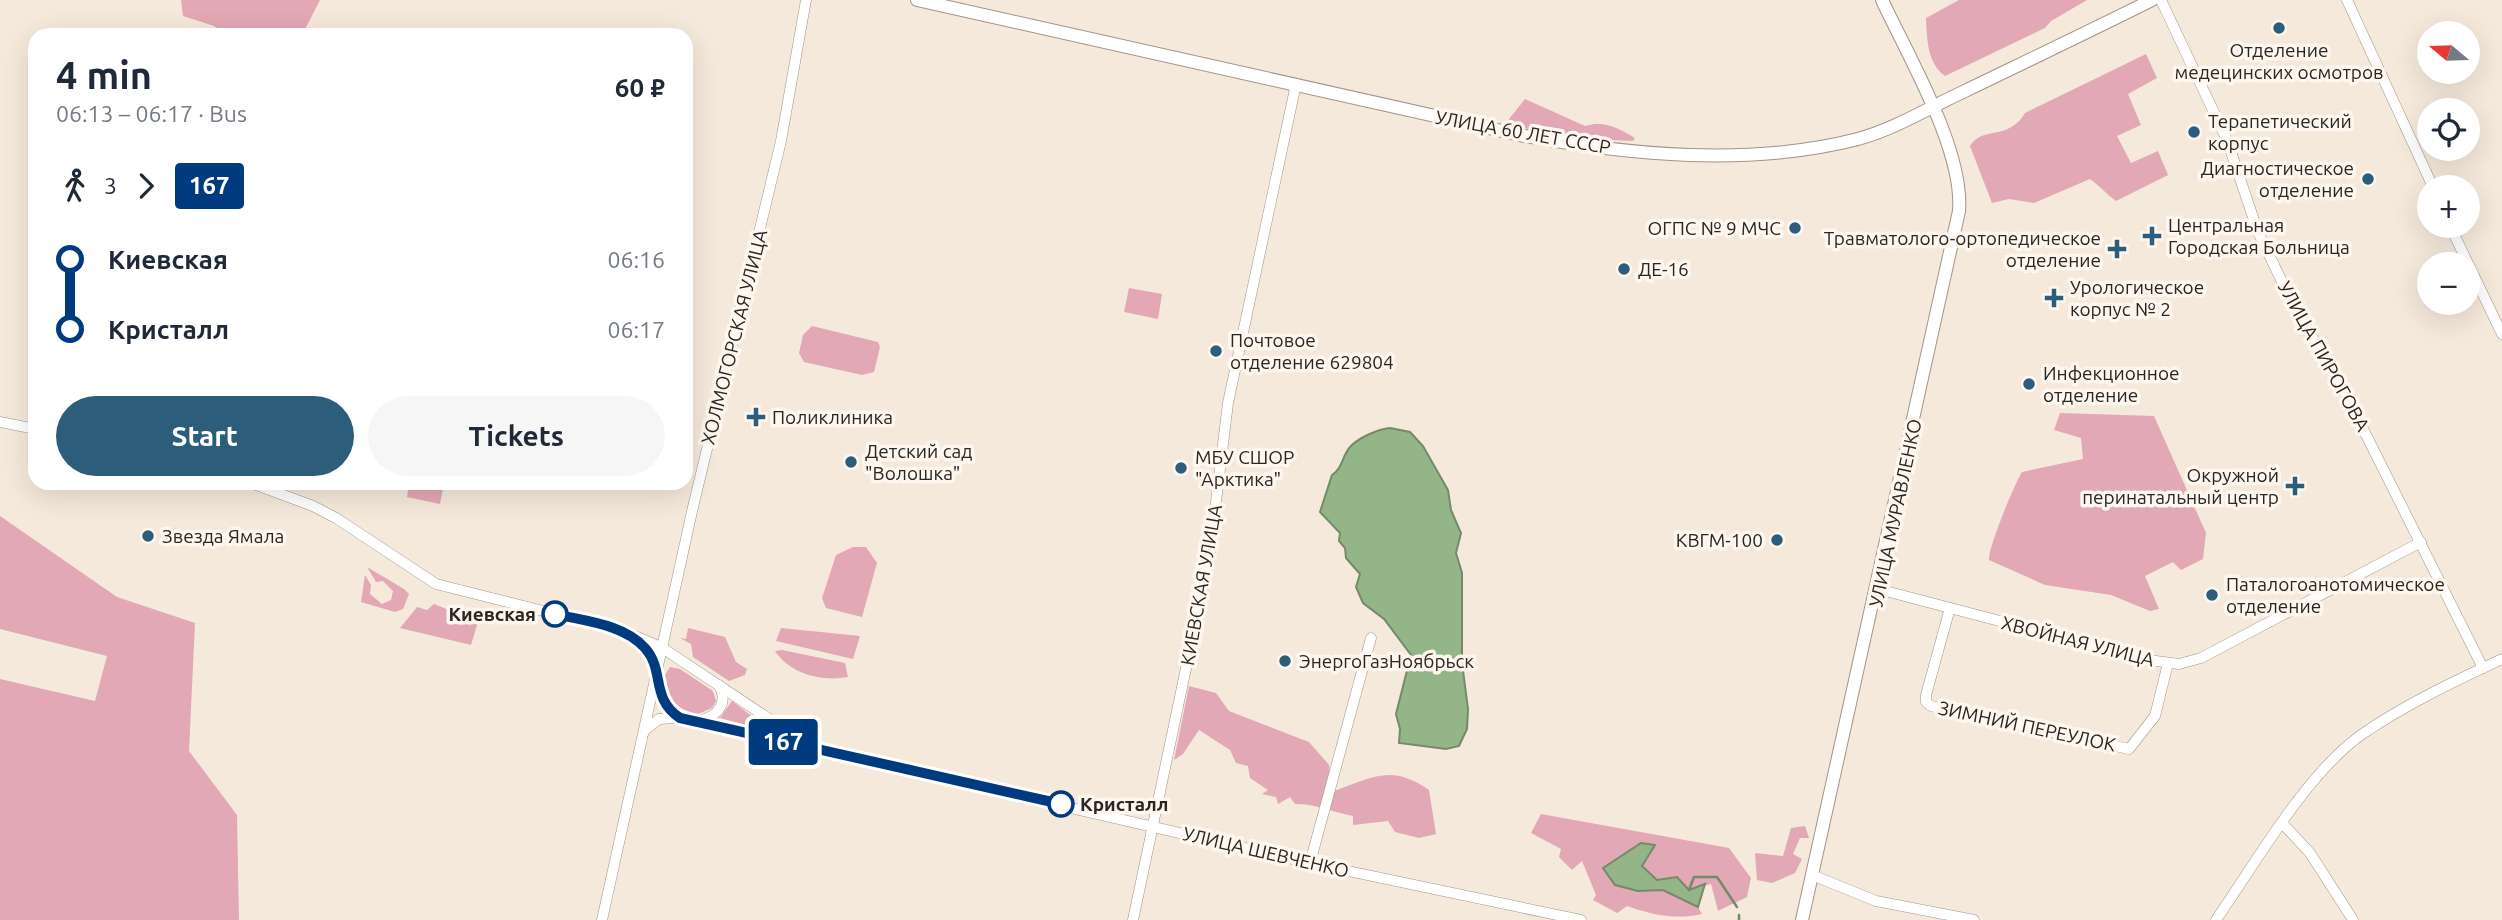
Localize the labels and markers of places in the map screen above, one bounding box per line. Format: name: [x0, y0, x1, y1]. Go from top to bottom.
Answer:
marker: Отделение медецинских осмотров: [2271, 20, 2287, 36]
place label: Отделение медецинских осмотров: [2174, 39, 2384, 83]
place label: Терапетический корпус: [2208, 110, 2352, 154]
marker: Терапетический корпус: [2186, 124, 2202, 140]
place label: Диагностическое отделение: [2201, 157, 2354, 201]
marker: Диагностическое отделение: [2360, 171, 2376, 187]
place label: Центральная Городская Больница: [2168, 214, 2350, 258]
place label: ОГПС № 9 МЧС: [1648, 217, 1781, 239]
marker: ОГПС № 9 МЧС: [1787, 220, 1803, 236]
marker: Центральная Городская Больница: [2142, 226, 2162, 246]
place label: Травматолого-ортопедическое отделение: [1824, 227, 2101, 271]
marker: Травматолого-ортопедическое отделение: [2107, 239, 2127, 259]
place label: ДЕ-16: [1638, 258, 1689, 280]
marker: ДЕ-16: [1616, 261, 1632, 277]
place label: Урологическое корпус № 2: [2070, 276, 2204, 320]
marker: Урологическое корпус № 2: [2044, 288, 2064, 308]
place label: Почтовое отделение 629804: [1230, 329, 1394, 373]
marker: Почтовое отделение 629804: [1208, 343, 1224, 359]
place label: Инфекционное отделение: [2043, 362, 2180, 406]
marker: Инфекционное отделение: [2021, 376, 2037, 392]
place label: Поликлиника: [772, 406, 893, 428]
marker: Поликлиника: [746, 407, 766, 427]
place label: Детский сад "Волошка": [865, 440, 972, 484]
place label: МБУ СШОР "Арктика": [1195, 446, 1294, 490]
marker: Детский сад "Волошка": [843, 454, 859, 470]
marker: МБУ СШОР "Арктика": [1173, 460, 1189, 476]
place label: Окружной перинатальный центр: [2082, 464, 2279, 508]
marker: Окружной перинатальный центр: [2285, 476, 2305, 496]
place label: Звезда Ямала: [162, 525, 284, 547]
marker: Звезда Ямала: [140, 528, 156, 544]
place label: КВГМ-100: [1676, 529, 1763, 551]
marker: КВГМ-100: [1769, 532, 1785, 548]
place label: Паталогоанотомическое отделение: [2226, 573, 2445, 617]
marker: Паталогоанотомическое отделение: [2204, 587, 2220, 603]
marker: Киевская: [542, 601, 568, 627]
place label: Киевская: [448, 603, 536, 625]
place label: ЭнергоГазНоябрьск: [1299, 650, 1474, 672]
marker: ЭнергоГазНоябрьск: [1277, 653, 1293, 669]
marker: Кристалл: [1048, 791, 1074, 817]
place label: Кристалл: [1080, 793, 1168, 815]

